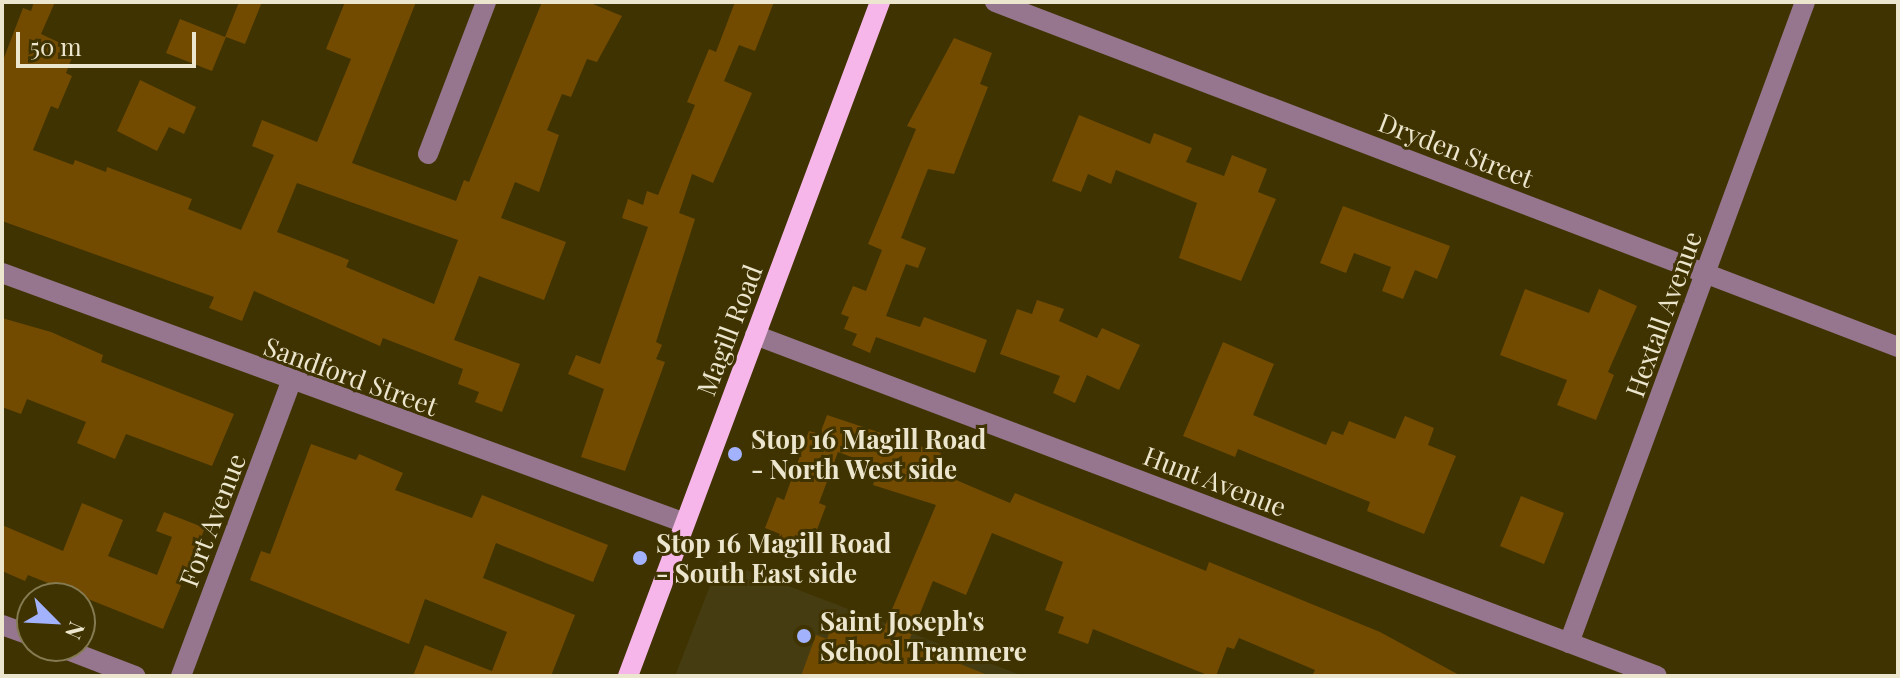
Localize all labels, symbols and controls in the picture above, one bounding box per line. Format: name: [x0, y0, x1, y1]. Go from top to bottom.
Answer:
scale bar: [20, 16, 200, 66]
text: 50 m: [30, 30, 82, 62]
street label: Dryden Street: [1374, 106, 1538, 194]
street label: Hextall Avenue: [1618, 227, 1708, 401]
street label: Magill Road: [690, 260, 768, 400]
street label: Sandford Street: [260, 330, 442, 422]
place label: Stop 16 Magill Road - North West side: [751, 423, 986, 484]
street label: Hunt Avenue: [1139, 439, 1291, 523]
marker: Stop 16 Magill Road - North West side: [726, 445, 744, 463]
street label: Fort Avenue: [172, 448, 252, 592]
place label: Stop 16 Magill Road - South East side: [656, 527, 891, 588]
marker: Stop 16 Magill Road - South East side: [631, 549, 649, 567]
north arrow: [16, 582, 96, 662]
place label: Saint Joseph's School Tranmere: [820, 605, 1027, 666]
text: N: [59, 618, 93, 644]
marker: Saint Joseph's School Tranmere: [795, 627, 813, 645]

